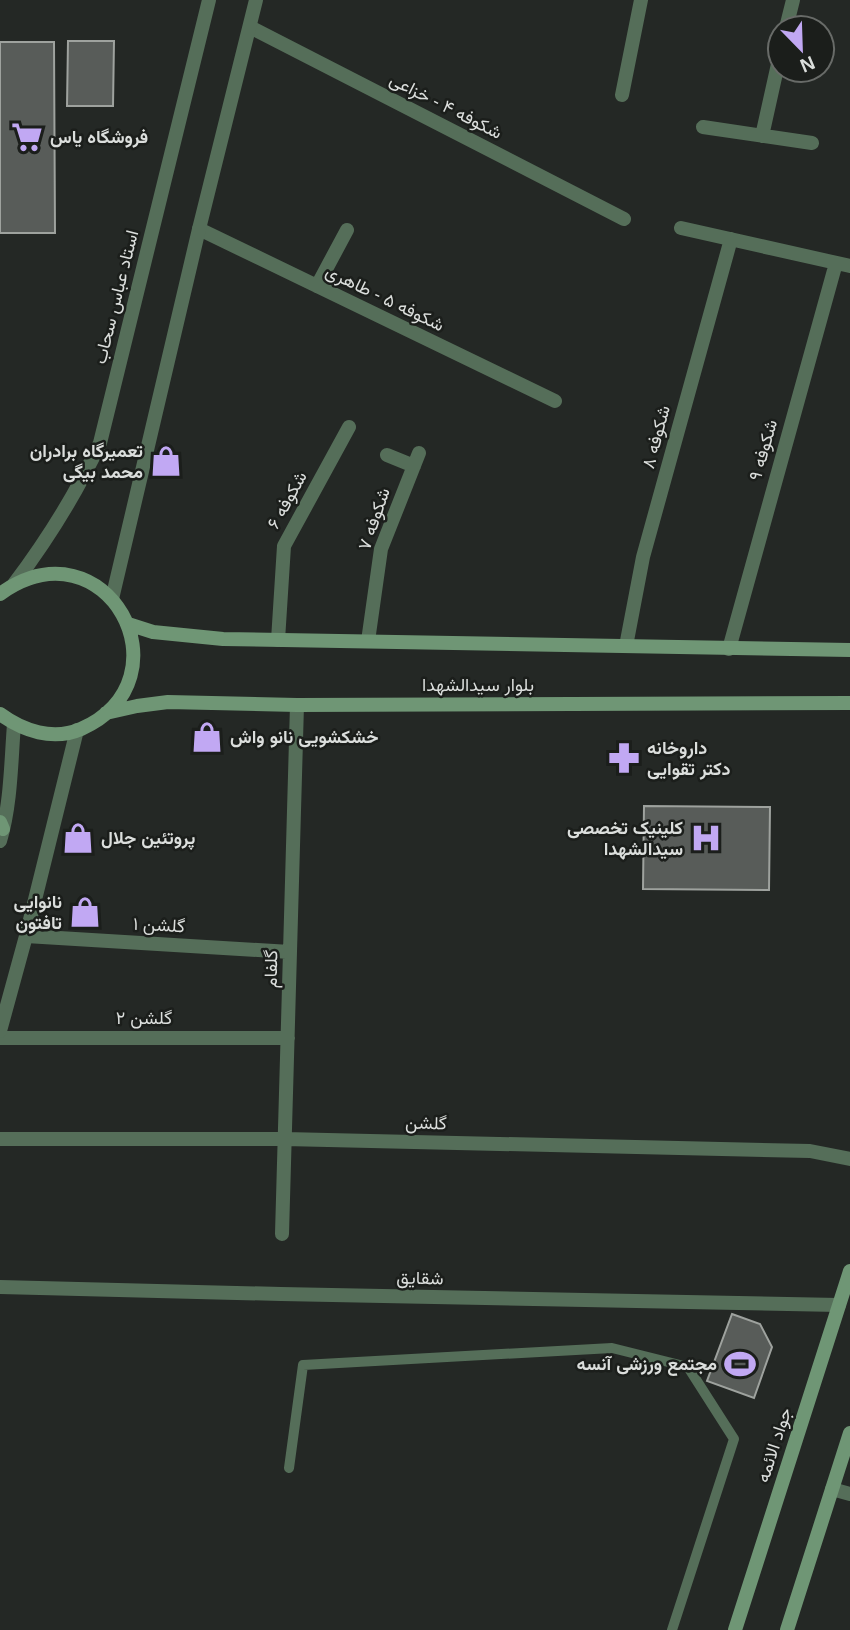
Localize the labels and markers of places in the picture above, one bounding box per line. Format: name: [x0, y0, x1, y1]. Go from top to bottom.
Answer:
supermarket icon: فروشگاه یاس: [10, 120, 44, 154]
place label: فروشگاه یاس: [50, 127, 148, 148]
place label: تعمیرگاه برادران محمد بیگی: [30, 441, 143, 483]
shop icon: تعمیرگاه برادران محمد بیگی: [149, 444, 183, 478]
shop icon: خشکشویی نانو واش: [190, 720, 224, 754]
place label: خشکشویی نانو واش: [230, 727, 378, 748]
place label: داروخانه دکتر تقوایی: [647, 738, 731, 780]
pharmacy icon: داروخانه دکتر تقوایی: [607, 741, 641, 775]
place label: کلینیک تخصصی سیدالشهدا: [567, 818, 683, 860]
shop icon: پروتئین جلال: [61, 821, 95, 855]
hospital icon: کلینیک تخصصی سیدالشهدا: [689, 821, 723, 855]
place label: پروتئین جلال: [101, 828, 195, 850]
place label: نانوایی تافتون: [14, 892, 62, 934]
shop icon: نانوایی تافتون: [68, 895, 102, 929]
sports icon: مجتمع ورزشی آنسه: [723, 1347, 757, 1381]
place label: مجتمع ورزشی آنسه: [577, 1354, 717, 1376]

